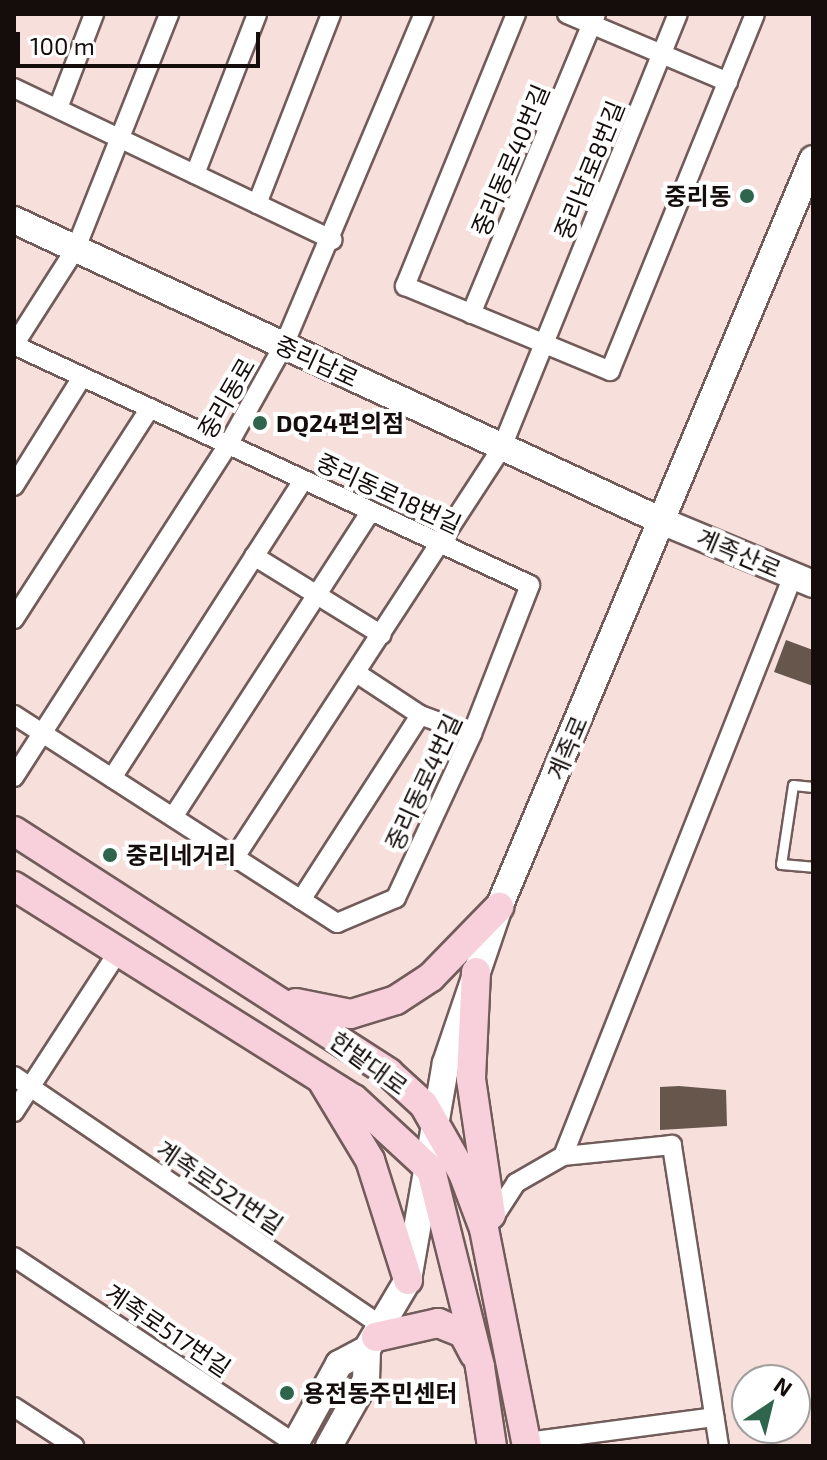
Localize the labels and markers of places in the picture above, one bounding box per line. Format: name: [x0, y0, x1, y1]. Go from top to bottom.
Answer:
place label: 중리동: [665, 182, 731, 210]
marker: 중리동: [738, 187, 756, 205]
place label: DQ24편의점: [276, 409, 404, 437]
marker: DQ24편의점: [251, 414, 269, 432]
place label: 중리네거리: [126, 841, 236, 869]
marker: 중리네거리: [101, 846, 119, 864]
place label: 용전동주민센터: [303, 1379, 458, 1407]
marker: 용전동주민센터: [278, 1384, 296, 1402]

